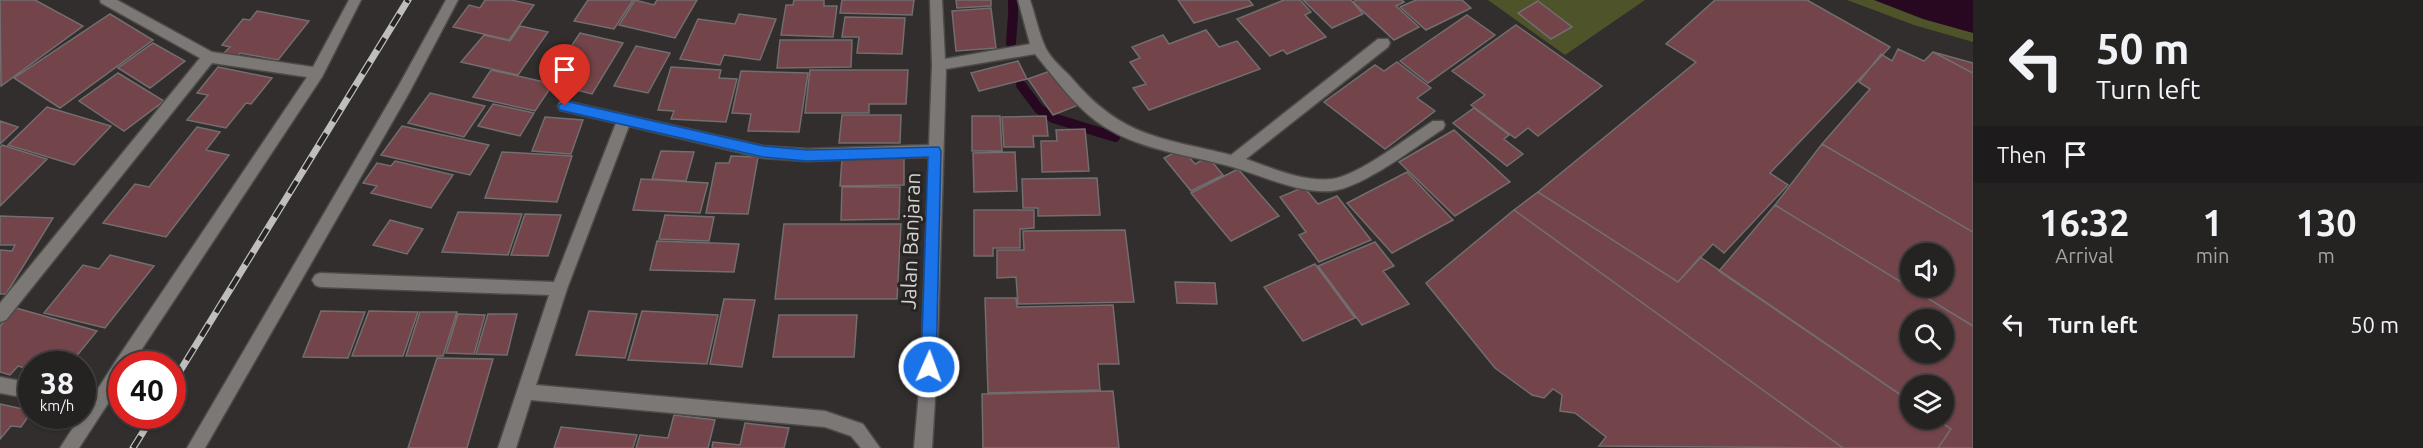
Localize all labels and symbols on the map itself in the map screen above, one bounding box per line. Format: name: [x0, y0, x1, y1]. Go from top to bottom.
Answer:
pin: [539, 44, 590, 106]
street label: Jalan Banjaran: [896, 172, 924, 310]
position arrow: [897, 335, 961, 399]
speed limit sign: 40: [108, 351, 186, 429]

